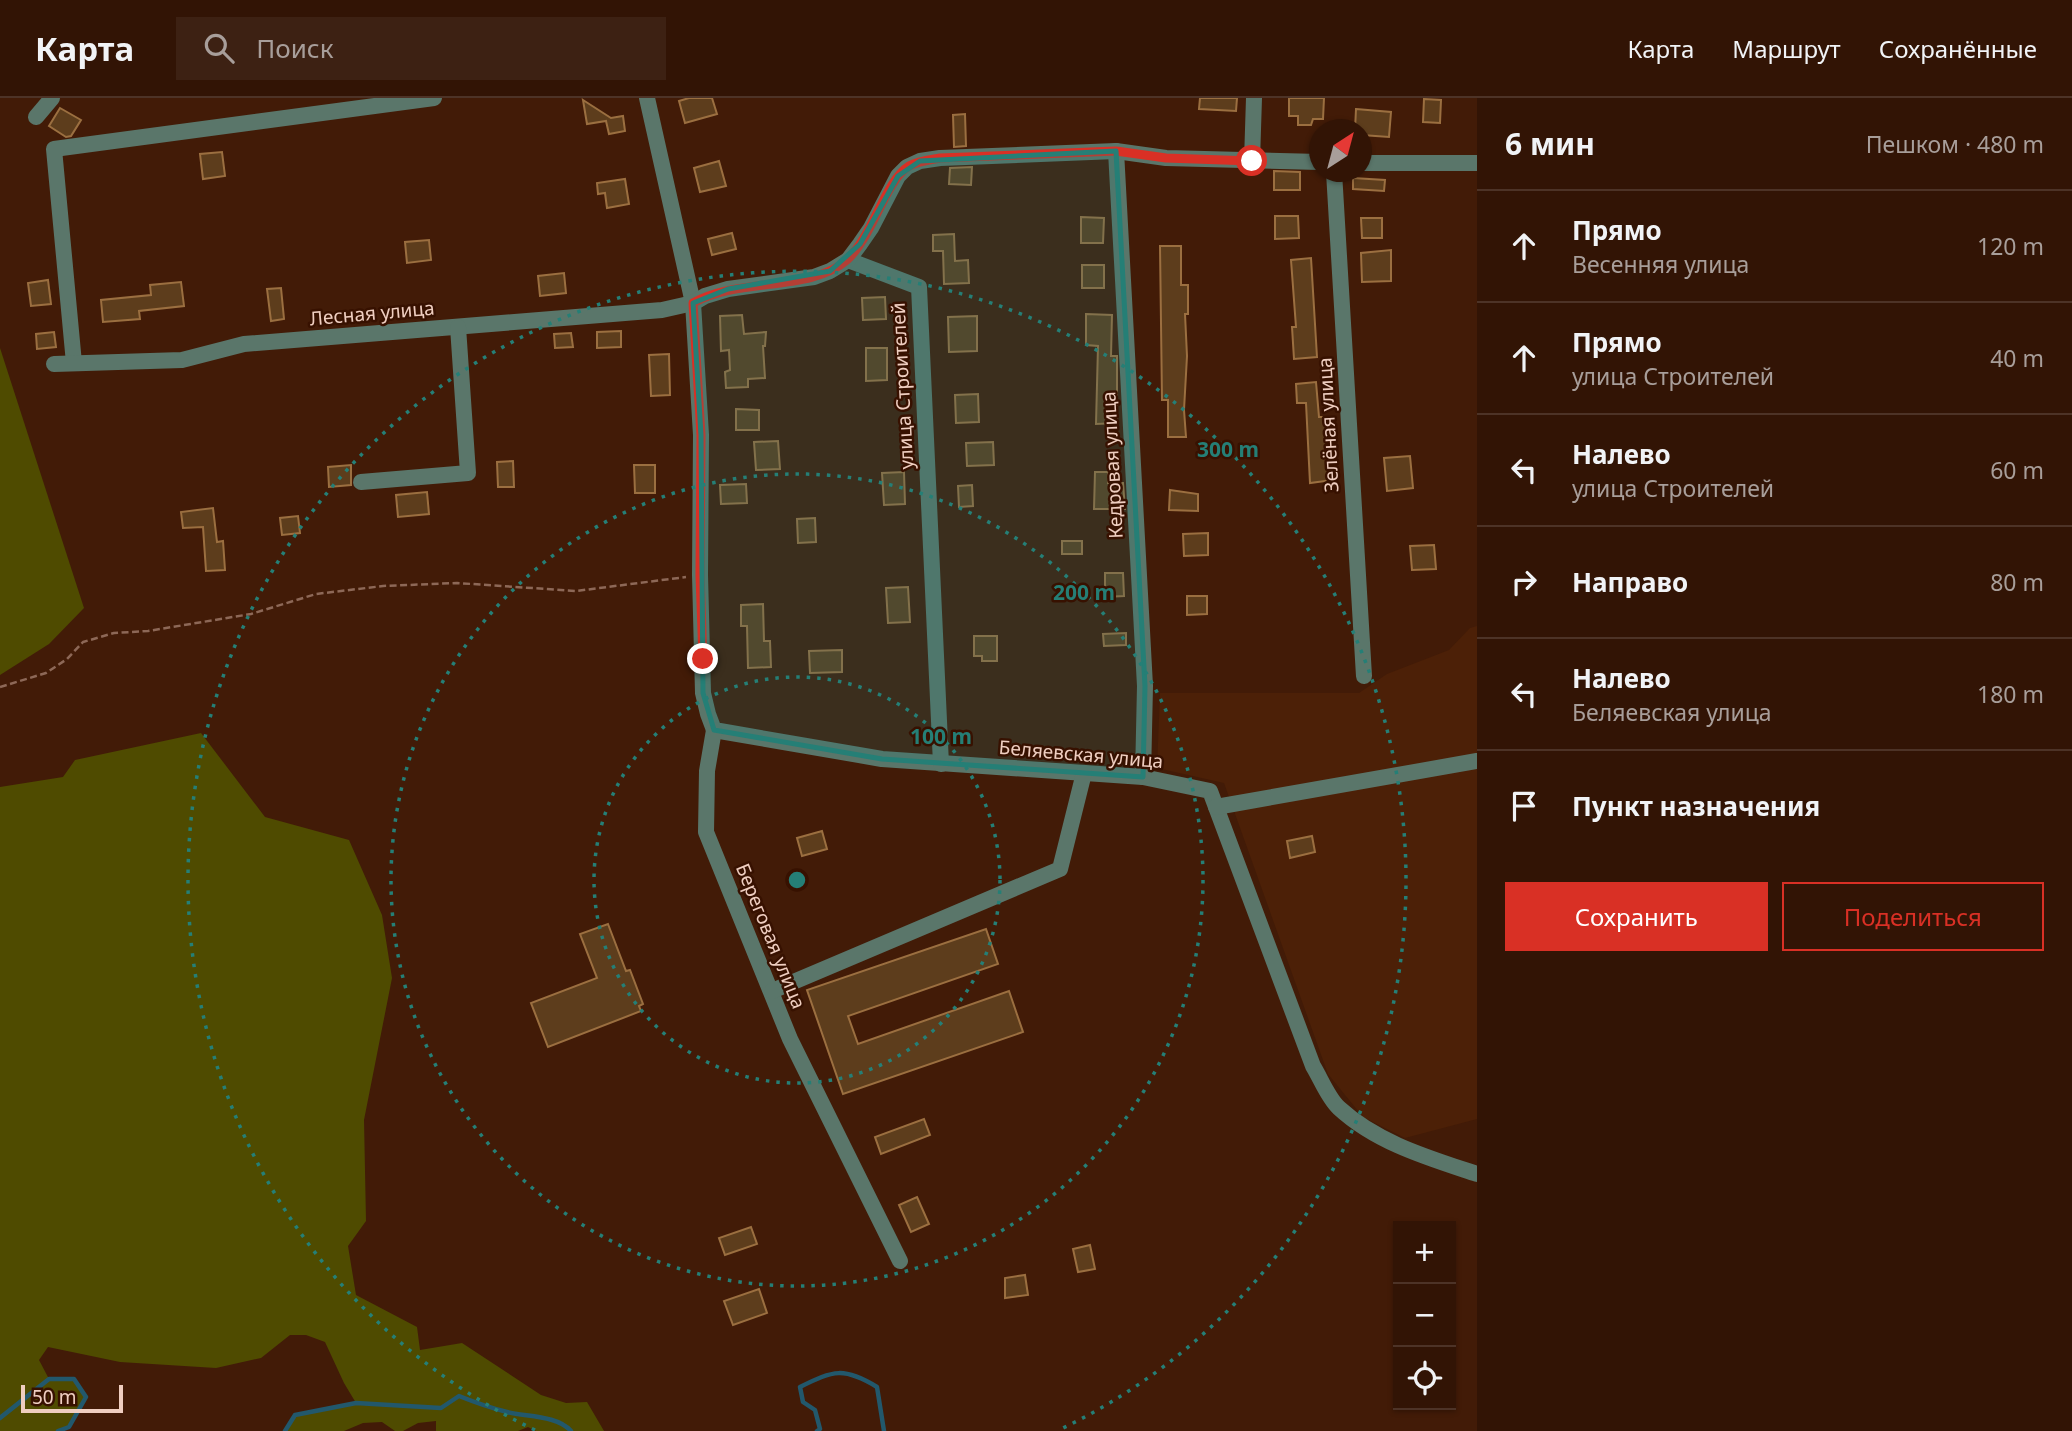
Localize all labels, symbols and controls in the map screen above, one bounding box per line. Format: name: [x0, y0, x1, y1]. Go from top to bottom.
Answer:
search box: [176, 17, 666, 80]
text: Карта: [35, 26, 134, 71]
icon: search: [200, 29, 238, 67]
text: Поиск: [256, 30, 333, 66]
text: Карта: [1627, 32, 1694, 65]
text: Маршрут: [1732, 32, 1841, 65]
text: Сохранённые: [1879, 32, 2037, 65]
north arrow: [1309, 119, 1372, 182]
text: 6 мин: [1505, 123, 1595, 164]
text: Пешком · 480 m: [1866, 128, 2044, 160]
route start: [1236, 145, 1267, 176]
text: Прямо: [1572, 212, 1662, 248]
icon: ahead: [1505, 227, 1543, 265]
text: 120 m: [1977, 230, 2044, 262]
text: Весенняя улица: [1572, 248, 1749, 280]
street label: Лесная улица: [309, 295, 435, 331]
street label: улица Строителей: [885, 302, 919, 470]
text: Прямо: [1572, 324, 1662, 360]
icon: ahead: [1505, 339, 1543, 377]
text: 40 m: [1990, 342, 2044, 374]
street label: Зелёная улица: [1311, 357, 1345, 493]
text: улица Строителей: [1572, 360, 1774, 392]
street label: Кедровая улица: [1095, 391, 1129, 539]
text: 300 m: [1197, 435, 1259, 463]
text: Налево: [1572, 436, 1671, 472]
icon: left: [1505, 451, 1543, 489]
text: 60 m: [1990, 454, 2044, 486]
text: улица Строителей: [1572, 472, 1774, 504]
icon: right: [1505, 563, 1543, 601]
text: Направо: [1572, 564, 1688, 600]
text: 80 m: [1990, 566, 2044, 598]
text: 200 m: [1053, 578, 1115, 606]
route end: [687, 643, 718, 674]
text: Налево: [1572, 660, 1671, 696]
icon: left: [1505, 675, 1543, 713]
text: 180 m: [1977, 678, 2044, 710]
text: Беляевская улица: [1572, 696, 1772, 728]
text: 100 m: [910, 722, 972, 750]
street label: Беляевская улица: [998, 734, 1164, 774]
icon: arrive: [1505, 787, 1543, 825]
text: Пункт назначения: [1572, 788, 1820, 824]
street label: Береговая улица: [730, 859, 812, 1013]
centre of rings: [785, 868, 809, 892]
button: Сохранить: [1505, 882, 1768, 951]
button: Поделиться: [1782, 882, 2044, 951]
map controls: [1393, 1221, 1456, 1410]
button: +: [1393, 1221, 1456, 1284]
button: −: [1393, 1284, 1456, 1347]
button: locate: [1393, 1347, 1456, 1410]
scale bar: [21, 1382, 122, 1414]
text: 50 m: [32, 1384, 76, 1410]

